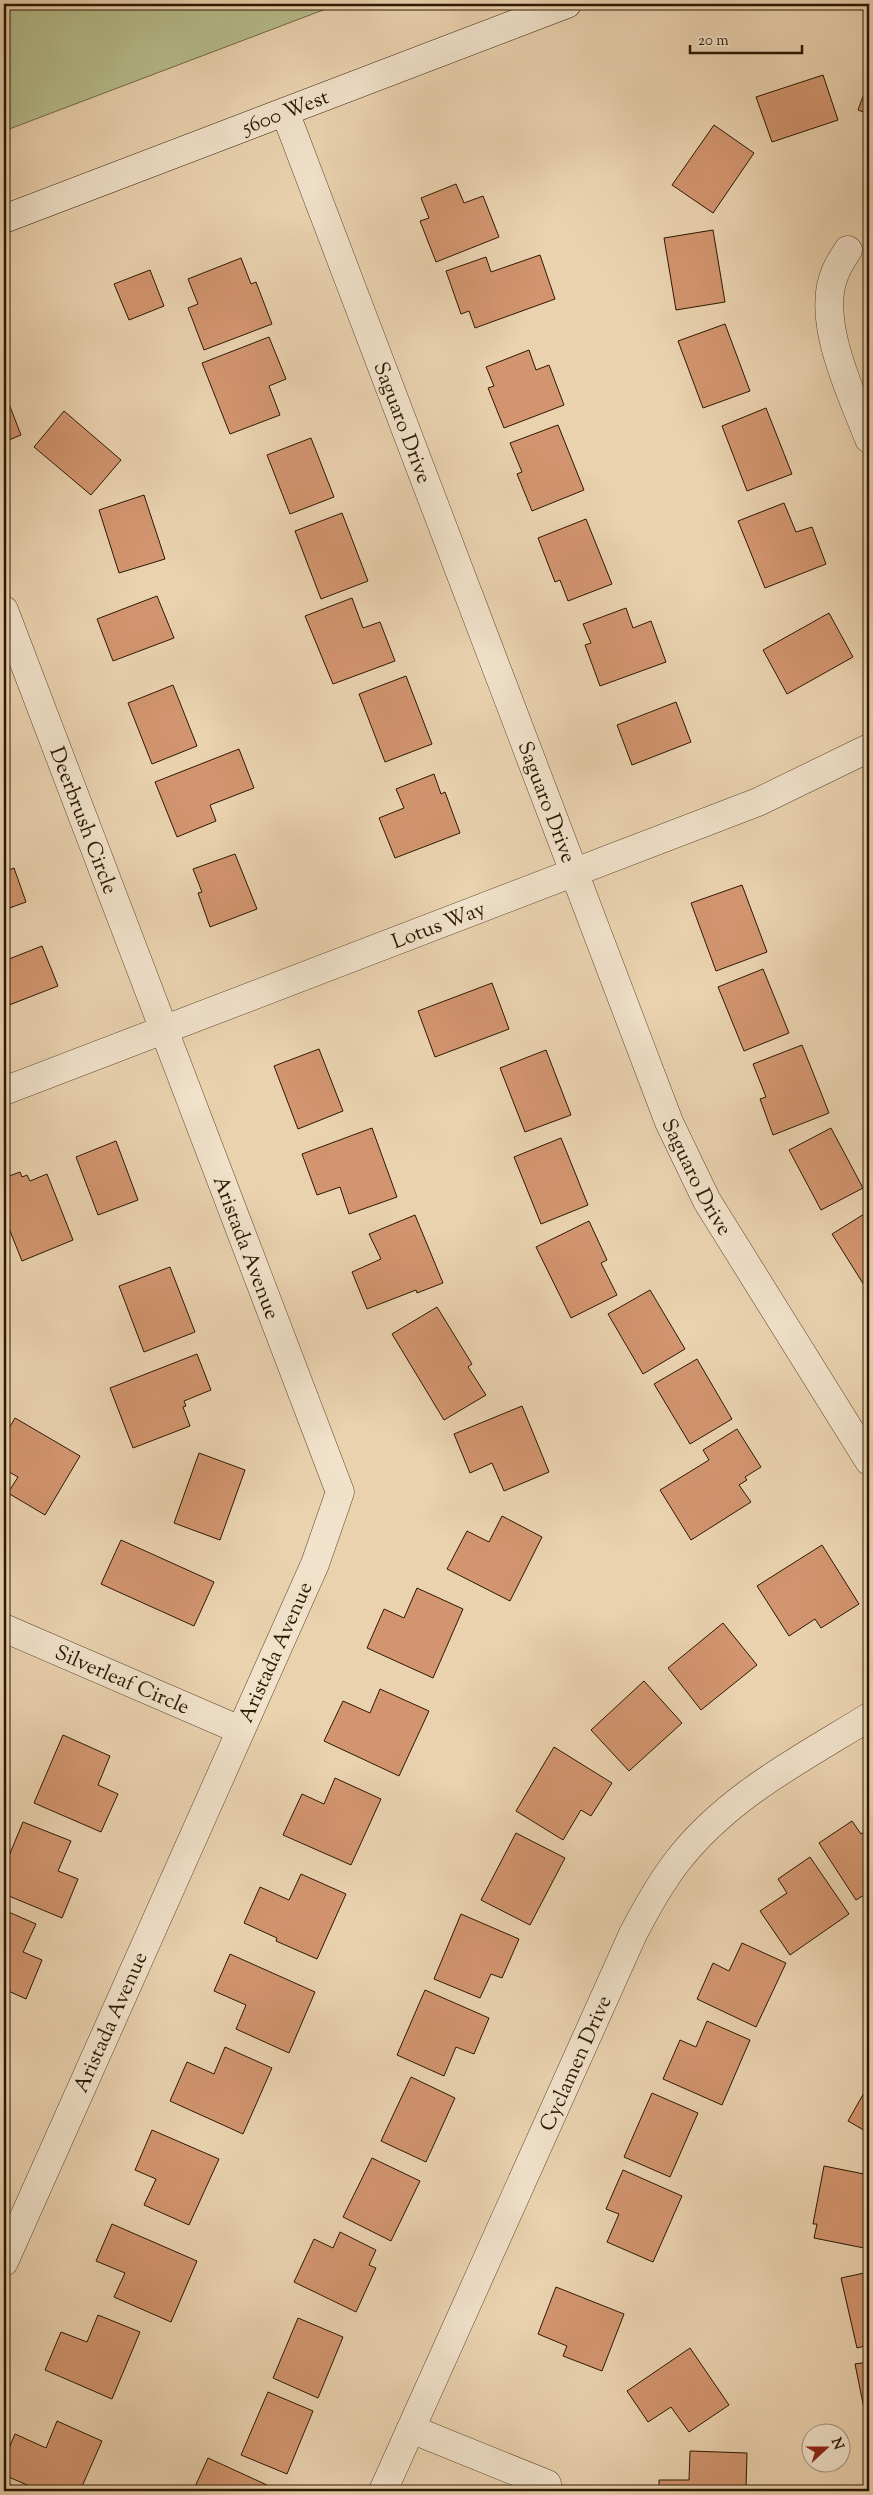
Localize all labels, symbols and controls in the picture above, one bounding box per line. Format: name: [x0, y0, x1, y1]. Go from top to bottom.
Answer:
scale bar: [690, 22, 803, 54]
text: 20 m: [698, 31, 729, 52]
street label: 5600 West: [237, 83, 334, 144]
street label: Saguaro Drive: [364, 358, 438, 488]
street label: Saguaro Drive: [509, 737, 582, 868]
street label: Deerbrush Circle: [41, 743, 124, 899]
street label: Lotus Way: [388, 895, 491, 958]
street label: Saguaro Drive: [653, 1114, 738, 1242]
street label: Aristada Avenue: [204, 1172, 286, 1324]
street label: Aristada Avenue: [232, 1578, 321, 1728]
street label: Silverleaf Circle: [49, 1639, 194, 1723]
street label: Aristada Avenue: [67, 1948, 156, 2098]
street label: Cyclamen Drive: [533, 1991, 620, 2137]
north arrow: [800, 2422, 850, 2472]
text: N: [825, 2435, 848, 2453]

